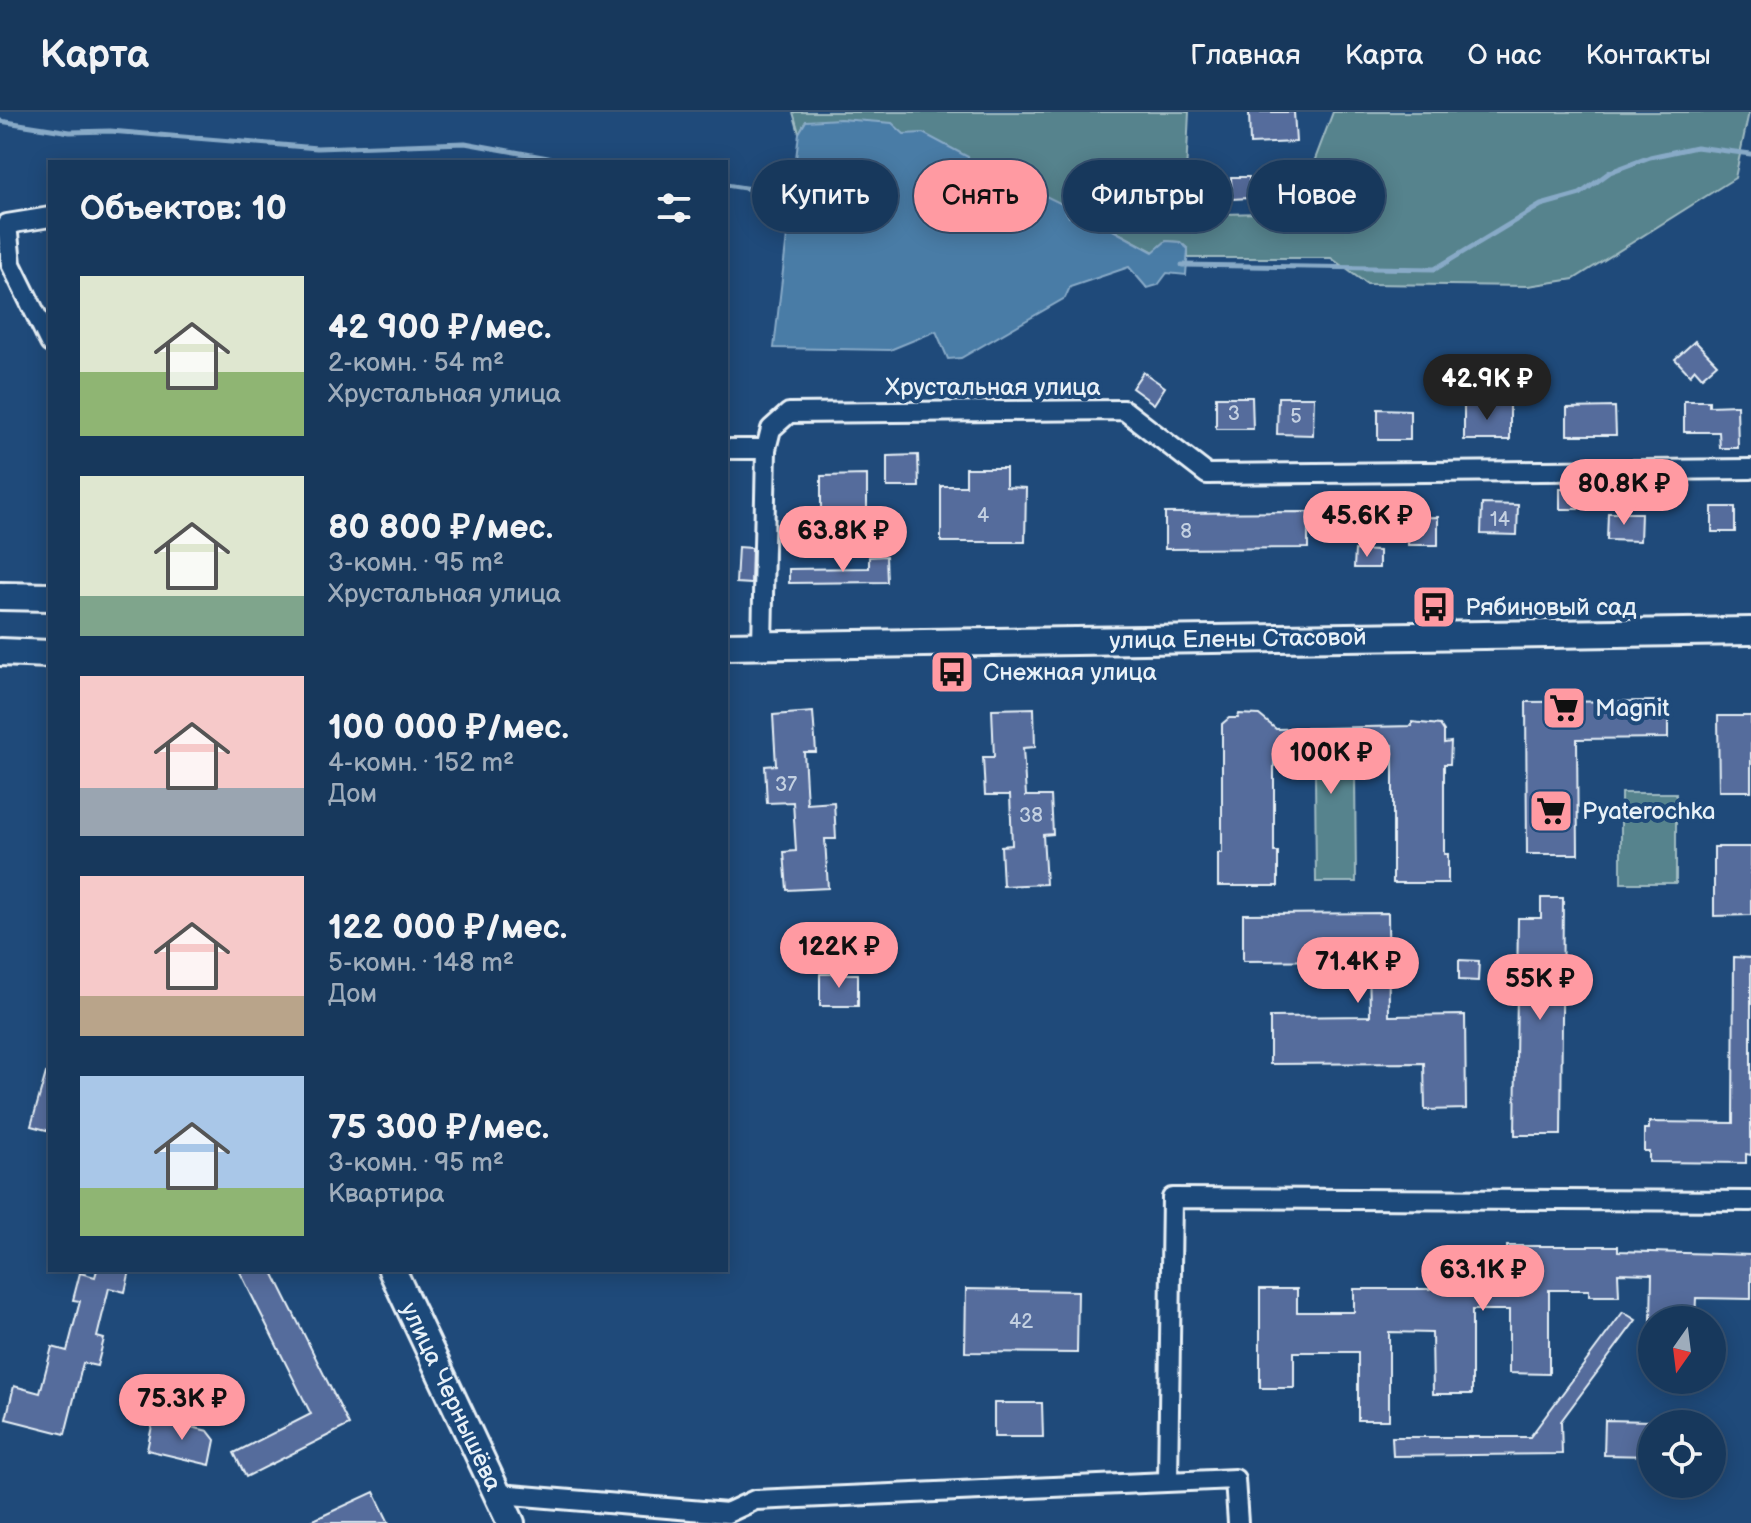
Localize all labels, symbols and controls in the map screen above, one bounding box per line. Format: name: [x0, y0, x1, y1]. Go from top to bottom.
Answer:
text: Карта: [40, 33, 149, 78]
text: Главная: [1190, 39, 1301, 72]
text: Карта: [1345, 39, 1424, 72]
text: О нас: [1468, 39, 1541, 72]
text: Контакты: [1585, 39, 1711, 72]
chip: Купить: [752, 160, 898, 232]
chip: Снять: [914, 160, 1047, 232]
chip: Фильтры: [1063, 160, 1232, 232]
chip: Новое: [1248, 160, 1385, 232]
icon: filters: [652, 186, 696, 230]
text: Объектов: 10: [80, 188, 287, 229]
text: 42 900 ₽/мес.: [328, 307, 551, 348]
icon: home: [144, 308, 240, 404]
text: 2-комн. · 54 m²: [328, 348, 504, 379]
pin: 42.9K ₽: [1413, 354, 1561, 422]
text: 42.9K ₽: [1441, 364, 1533, 395]
street label: Хрустальная улица: [885, 373, 1101, 402]
text: Хрустальная улица: [328, 379, 561, 410]
house number: 3: [1228, 402, 1240, 426]
house number: 5: [1290, 405, 1302, 429]
pin: 80.8K ₽: [1550, 459, 1698, 527]
text: 80.8K ₽: [1577, 469, 1671, 500]
pin: 45.6K ₽: [1293, 491, 1441, 559]
text: 45.6K ₽: [1321, 501, 1413, 532]
house number: 4: [977, 504, 989, 528]
pin: 63.8K ₽: [769, 506, 917, 574]
text: 80 800 ₽/мес.: [328, 507, 553, 548]
icon: home: [144, 508, 240, 604]
house number: 14: [1490, 508, 1510, 532]
text: 63.8K ₽: [797, 516, 889, 547]
house number: 8: [1180, 520, 1192, 544]
text: 3-комн. · 95 m²: [328, 548, 504, 579]
text: Хрустальная улица: [328, 579, 561, 610]
bus stop icon: Рябиновый сад: [1410, 583, 1458, 631]
place label: Рябиновый сад: [1465, 593, 1637, 622]
street label: улица Елены Стасовой: [1109, 623, 1367, 655]
bus stop icon: Снежная улица: [928, 648, 976, 696]
place label: Снежная улица: [983, 658, 1157, 687]
supermarket icon: Magnit: [1540, 684, 1588, 732]
place label: Magnit: [1595, 694, 1670, 723]
text: 100 000 ₽/мес.: [328, 707, 569, 748]
icon: home: [144, 708, 240, 804]
pin: 100K ₽: [1266, 728, 1396, 796]
text: 100K ₽: [1289, 738, 1373, 769]
text: 4-комн. · 152 m²: [328, 748, 514, 779]
house number: 37: [775, 773, 797, 797]
text: Дом: [328, 779, 377, 810]
supermarket icon: Pyaterochka: [1527, 787, 1575, 835]
place label: Pyaterochka: [1582, 797, 1716, 826]
house number: 38: [1019, 804, 1043, 828]
text: 122 000 ₽/мес.: [328, 907, 567, 948]
icon: home: [144, 908, 240, 1004]
pin: 122K ₽: [774, 922, 904, 990]
text: 122K ₽: [798, 932, 880, 963]
pin: 71.4K ₽: [1284, 937, 1432, 1005]
text: 71.4K ₽: [1315, 947, 1401, 978]
text: 5-комн. · 148 m²: [328, 948, 514, 979]
pin: 55K ₽: [1484, 954, 1596, 1022]
text: 55K ₽: [1505, 964, 1575, 995]
text: Дом: [328, 979, 377, 1010]
text: 75 300 ₽/мес.: [328, 1107, 549, 1148]
icon: home: [144, 1108, 240, 1204]
text: 3-комн. · 95 m²: [328, 1148, 504, 1179]
text: Квартира: [328, 1179, 445, 1210]
pin: 63.1K ₽: [1409, 1245, 1557, 1313]
text: 63.1K ₽: [1439, 1255, 1527, 1286]
street label: улица Чернышёва: [394, 1298, 508, 1496]
north arrow: [1638, 1306, 1726, 1394]
map controls: [1638, 1306, 1726, 1498]
house number: 42: [1009, 1310, 1033, 1334]
pin: 75.3K ₽: [108, 1374, 256, 1442]
text: 75.3K ₽: [137, 1384, 227, 1415]
button: locate: [1638, 1410, 1726, 1498]

